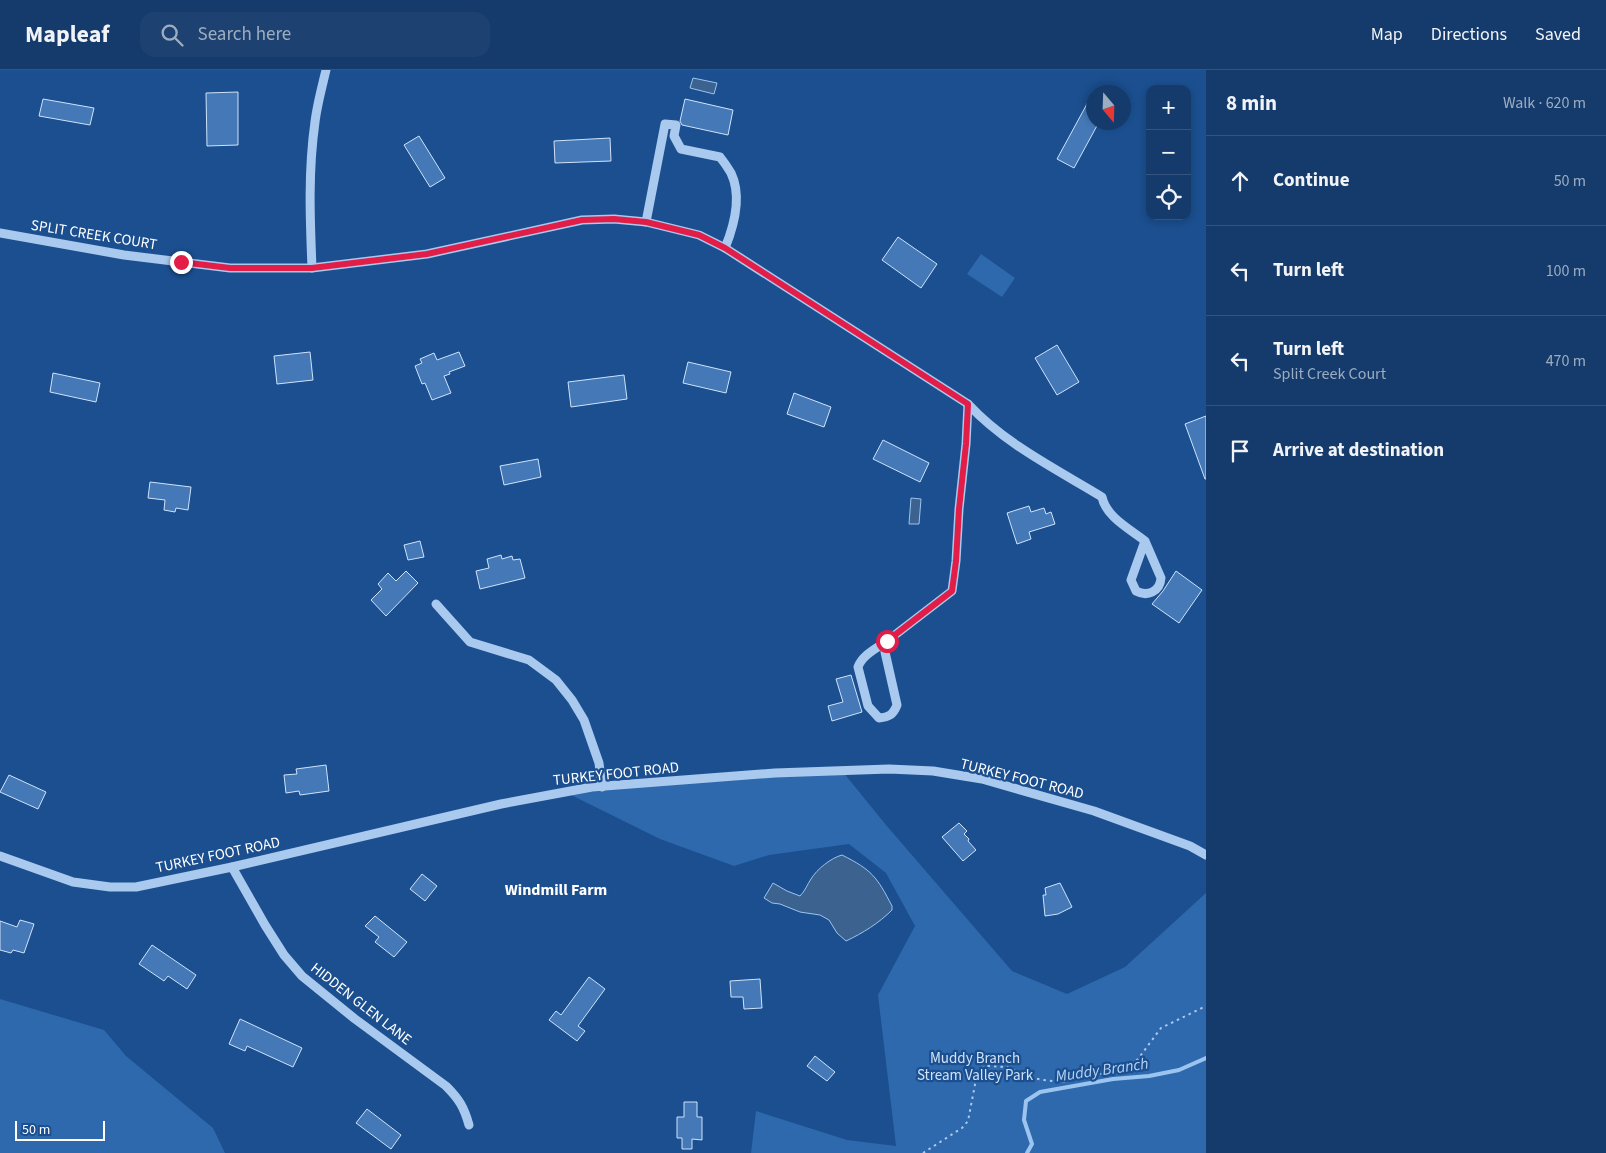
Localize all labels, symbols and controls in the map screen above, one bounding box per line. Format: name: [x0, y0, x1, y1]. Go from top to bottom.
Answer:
search box: [140, 12, 490, 57]
text: Mapleaf: [25, 17, 110, 52]
icon: search: [158, 21, 186, 49]
text: Search here: [198, 21, 291, 48]
text: Map: [1371, 22, 1403, 47]
text: Directions: [1431, 22, 1507, 47]
text: Saved: [1535, 22, 1581, 47]
north arrow: [1086, 85, 1131, 130]
map controls: [1146, 85, 1191, 220]
button: +: [1146, 85, 1191, 130]
text: 8 min: [1226, 88, 1277, 118]
text: Walk · 620 m: [1503, 92, 1586, 114]
button: −: [1146, 130, 1191, 175]
icon: ahead: [1226, 167, 1254, 195]
text: Continue: [1273, 167, 1350, 194]
text: 50 m: [1554, 170, 1586, 192]
button: locate: [1146, 175, 1191, 220]
street label: SPLIT CREEK COURT: [29, 215, 159, 255]
route end: [170, 251, 193, 274]
icon: left: [1226, 257, 1254, 285]
text: Turn left: [1273, 257, 1344, 284]
text: 100 m: [1546, 260, 1586, 282]
text: Turn left: [1273, 336, 1344, 363]
icon: left: [1226, 347, 1254, 375]
text: 470 m: [1546, 350, 1586, 372]
text: Split Creek Court: [1273, 363, 1386, 385]
icon: arrive: [1226, 437, 1254, 465]
text: Arrive at destination: [1273, 437, 1444, 464]
route start: [876, 630, 899, 653]
street label: TURKEY FOOT ROAD: [958, 754, 1086, 804]
street label: TURKEY FOOT ROAD: [552, 757, 680, 791]
street label: TURKEY FOOT ROAD: [154, 832, 282, 878]
district label: Windmill Farm: [505, 879, 607, 901]
street label: HIDDEN GLEN LANE: [306, 958, 416, 1050]
park label: Muddy Branch Stream Valley Park: [917, 1048, 1034, 1086]
water label: Muddy Branch: [1054, 1053, 1150, 1087]
scale bar: [15, 1118, 105, 1141]
text: 50 m: [22, 1120, 50, 1140]

